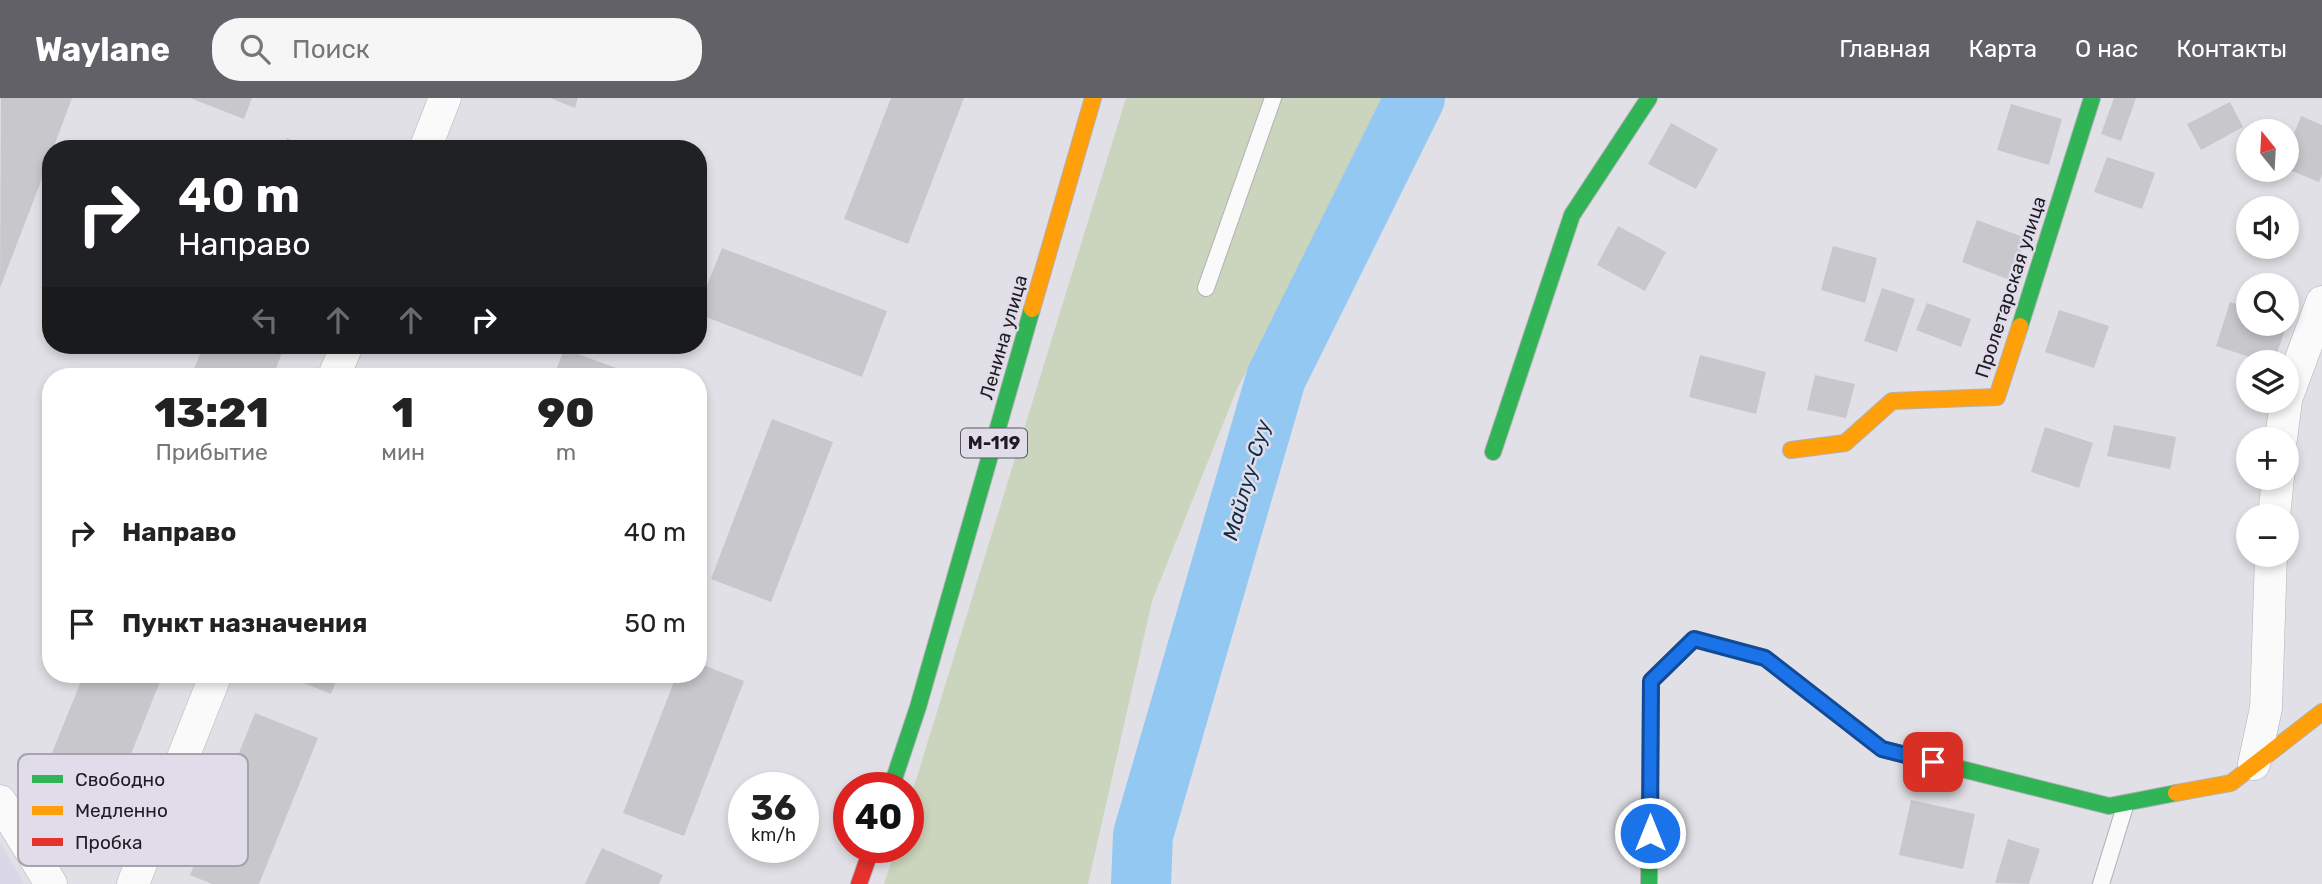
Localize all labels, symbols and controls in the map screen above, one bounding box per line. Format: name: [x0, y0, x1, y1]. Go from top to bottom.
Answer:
search box: [212, 18, 702, 81]
text: Waylane: [35, 30, 170, 69]
icon: search: [236, 30, 274, 68]
text: Поиск: [292, 34, 370, 65]
text: Главная: [1839, 35, 1931, 63]
text: Карта: [1969, 35, 2037, 63]
text: О нас: [2075, 35, 2138, 63]
text: Контакты: [2176, 35, 2287, 63]
north arrow: [2236, 119, 2300, 182]
map controls: [2236, 119, 2299, 567]
text: 40 m: [178, 166, 300, 224]
icon: right: [63, 168, 154, 259]
street label: Пролетарская улица: [1970, 193, 2051, 381]
button: sound: [2236, 196, 2299, 259]
text: Направо: [178, 225, 311, 263]
street label: Ленина улица: [975, 272, 1032, 402]
button: search: [2236, 273, 2299, 336]
icon: left: [246, 301, 284, 339]
icon: ahead: [319, 301, 357, 339]
icon: ahead: [392, 301, 430, 339]
icon: right: [465, 301, 503, 339]
button: layers: [2236, 350, 2299, 413]
text: 13:21: [154, 388, 269, 438]
text: 1: [392, 388, 414, 438]
text: 90: [537, 388, 595, 438]
water label: Майлуу-Суу: [1217, 416, 1276, 543]
button: +: [2236, 427, 2299, 490]
road number: М-119: [961, 428, 1027, 458]
text: Прибытие: [155, 438, 268, 466]
text: мин: [381, 438, 425, 466]
text: m: [556, 438, 576, 466]
button: −: [2236, 504, 2299, 567]
icon: right: [63, 514, 101, 552]
text: Направо: [122, 517, 236, 548]
text: 40 m: [624, 517, 686, 548]
icon: arrive: [63, 605, 101, 643]
text: Пункт назначения: [122, 608, 367, 639]
text: 50 m: [625, 608, 686, 639]
pin: [1903, 732, 1963, 792]
icon: arrive: [1914, 743, 1952, 781]
legend: [18, 754, 248, 866]
text: Свободно: [75, 768, 165, 791]
speed limit sign: 40: [833, 772, 924, 863]
text: 36: [751, 787, 796, 829]
position arrow: [1613, 796, 1687, 870]
text: Медленно: [75, 799, 168, 822]
text: km/h: [751, 824, 796, 846]
text: Пробка: [75, 831, 143, 854]

